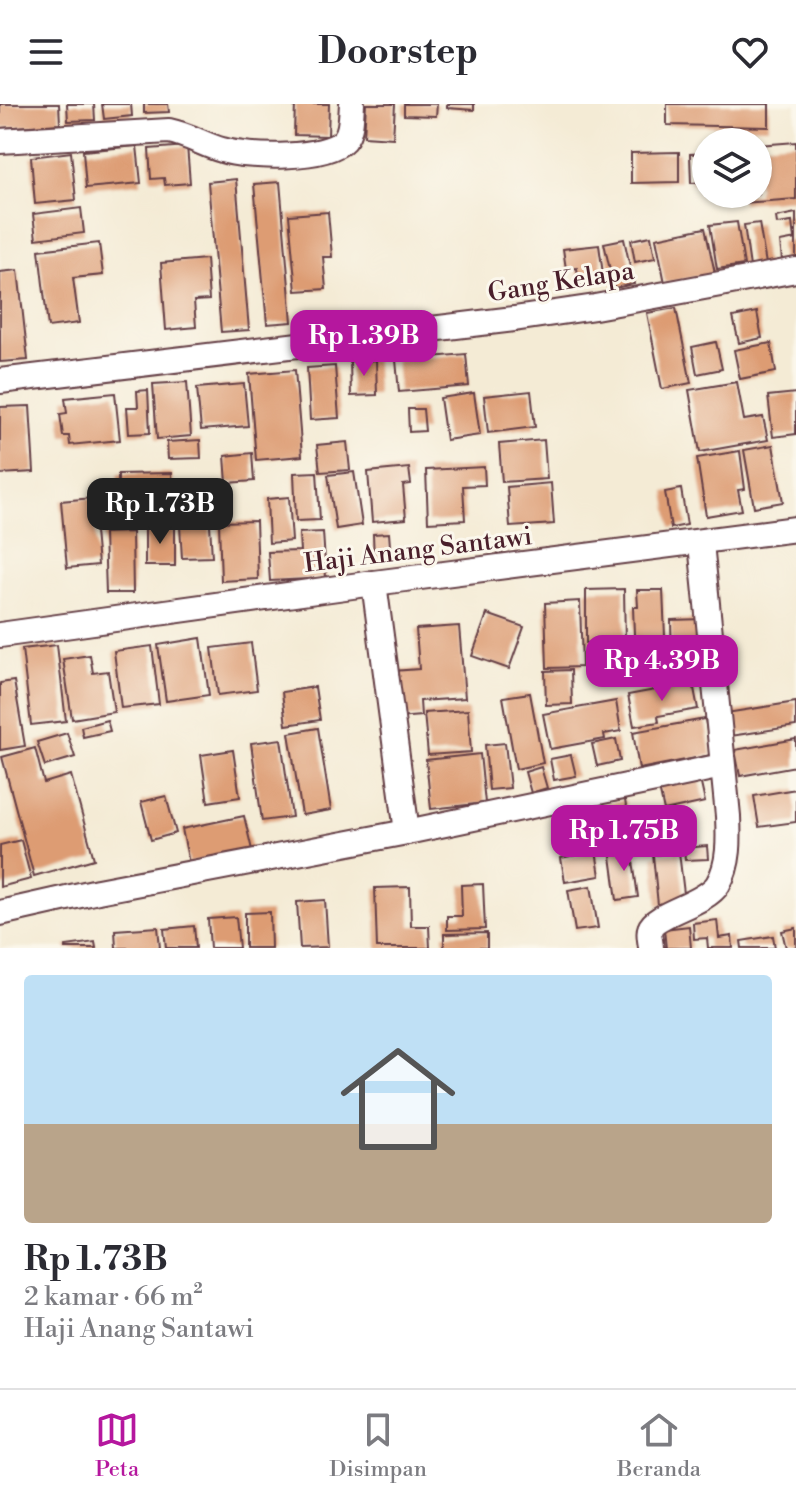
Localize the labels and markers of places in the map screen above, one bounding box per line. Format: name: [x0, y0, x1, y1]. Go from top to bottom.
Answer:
pin: Rp 1.39B: [281, 310, 447, 378]
pin: Rp 1.73B: [77, 478, 243, 546]
pin: Rp 4.39B: [579, 635, 745, 703]
pin: Rp 1.75B: [541, 805, 707, 873]

